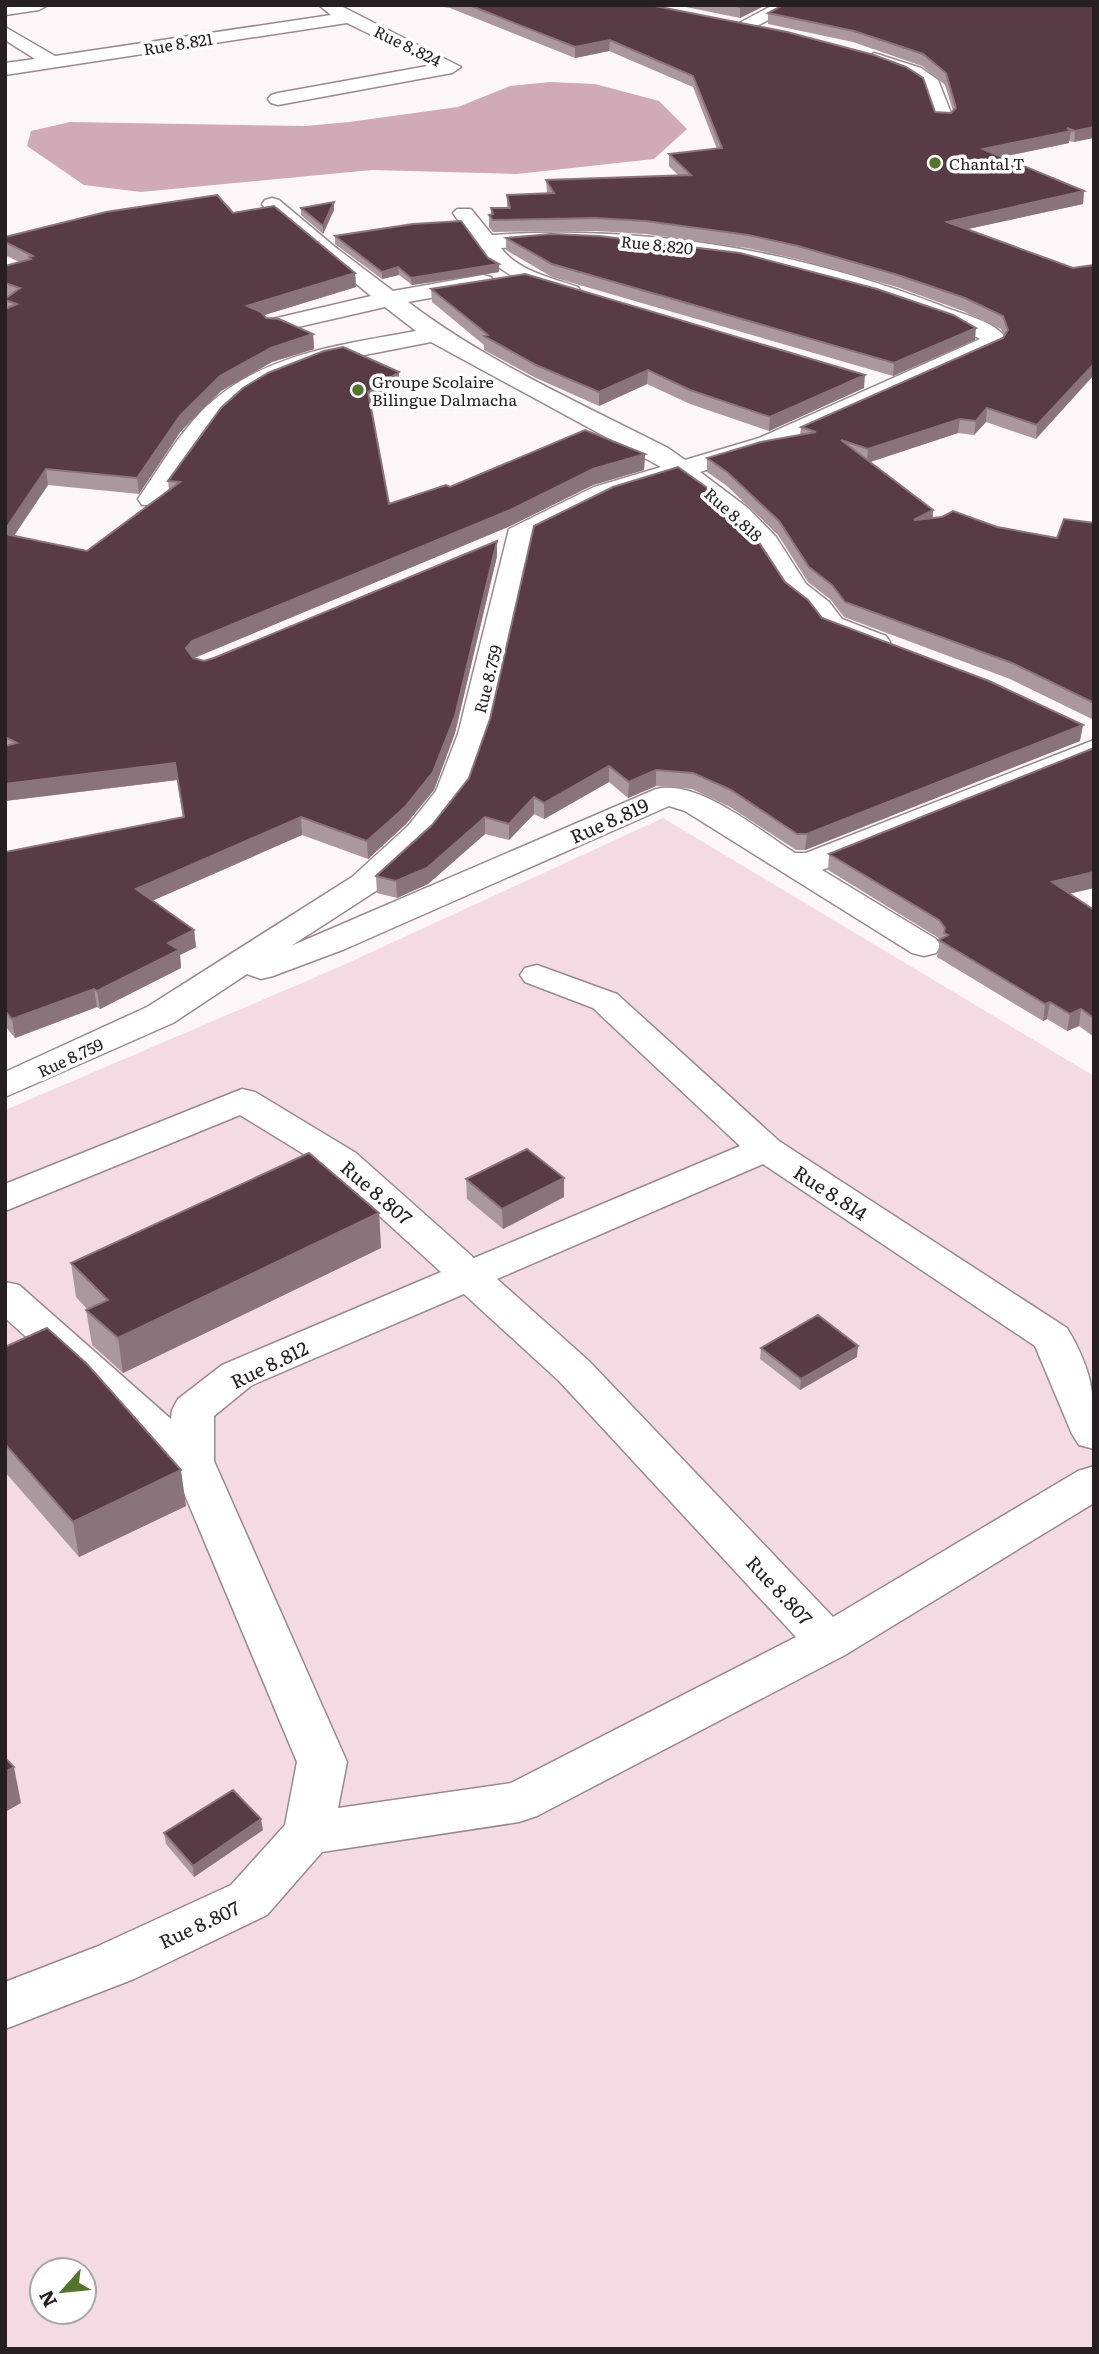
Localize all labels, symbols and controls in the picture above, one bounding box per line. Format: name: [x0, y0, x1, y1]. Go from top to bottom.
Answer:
street label: Rue 8.824: [370, 18, 446, 72]
street label: Rue 8.821: [142, 26, 215, 60]
place label: Chantal T: [949, 151, 1025, 175]
marker: Chantal T: [927, 155, 943, 171]
street label: Rue 8.820: [620, 228, 694, 260]
place label: Groupe Scolaire Bilingue Dalmacha: [372, 369, 517, 411]
marker: Groupe Scolaire Bilingue Dalmacha: [350, 382, 366, 398]
street label: Rue 8.818: [700, 481, 768, 547]
street label: Rue 8.759: [467, 642, 507, 716]
street label: Rue 8.819: [565, 790, 653, 850]
street label: Rue 8.759: [33, 1031, 107, 1083]
street label: Rue 8.807: [335, 1153, 419, 1231]
street label: Rue 8.814: [788, 1158, 874, 1227]
street label: Rue 8.812: [225, 1333, 313, 1395]
street label: Rue 8.807: [740, 1549, 820, 1631]
street label: Rue 8.807: [154, 1893, 244, 1955]
north arrow: [28, 2256, 98, 2326]
text: N: [31, 2286, 63, 2313]

